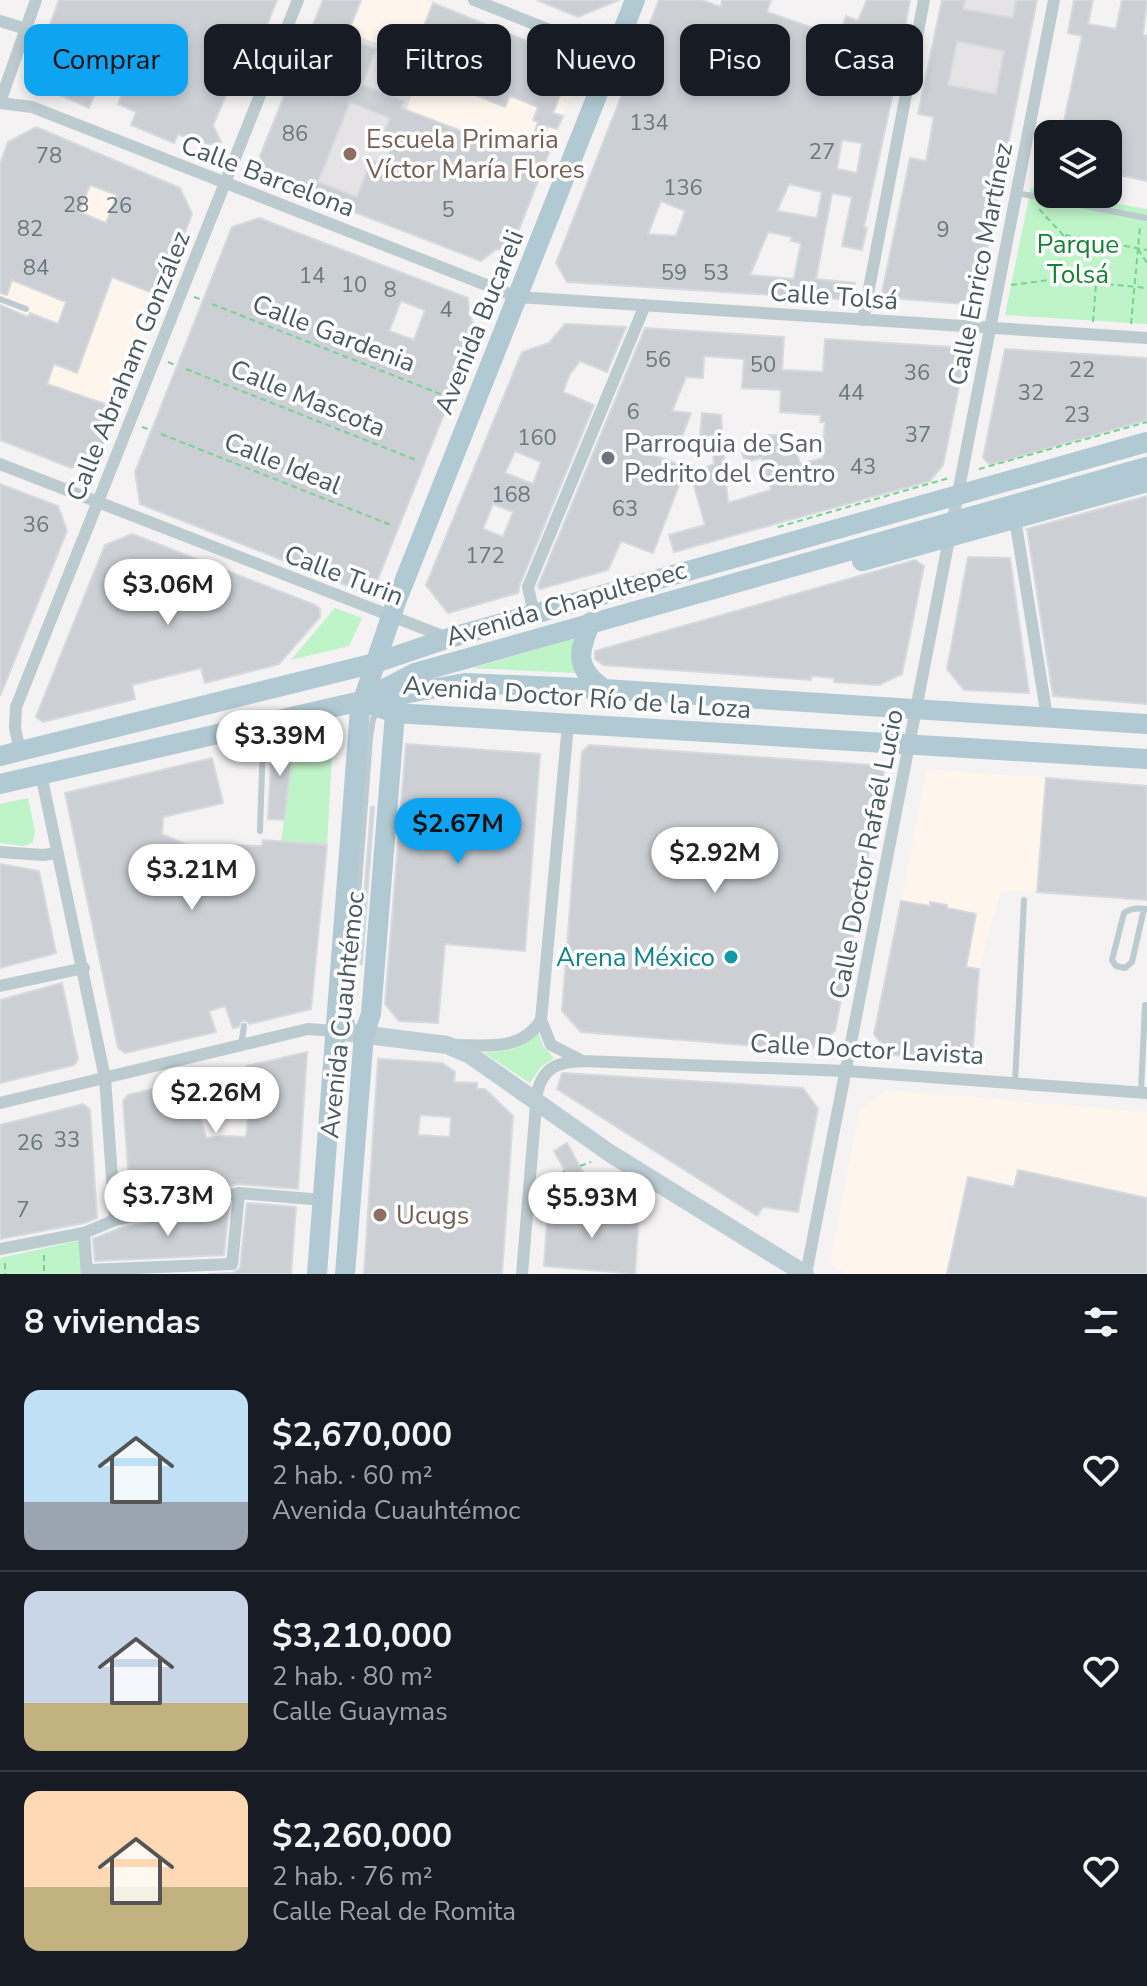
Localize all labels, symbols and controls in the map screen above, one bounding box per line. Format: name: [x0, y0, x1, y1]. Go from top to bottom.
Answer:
chip: Comprar: [24, 24, 188, 96]
chip: Alquilar: [204, 24, 361, 96]
chip: Filtros: [377, 24, 511, 96]
chip: Nuevo: [527, 24, 664, 96]
chip: Piso: [680, 24, 790, 96]
chip: Casa: [806, 24, 923, 96]
house number: 134: [629, 108, 669, 138]
house number: 86: [282, 119, 308, 149]
map controls: [1034, 120, 1122, 208]
button: layers: [1034, 120, 1122, 208]
place label: Escuela Primaria Víctor María Flores: [365, 122, 585, 187]
street label: Calle Barcelona: [176, 127, 360, 226]
house number: 27: [809, 137, 835, 167]
street label: Calle Enrico Martínez: [940, 140, 1021, 388]
house number: 78: [36, 141, 62, 171]
marker: Escuela Primaria Víctor María Flores: [341, 145, 359, 163]
house number: 136: [663, 173, 703, 203]
house number: 28: [63, 190, 89, 220]
house number: 26: [106, 191, 132, 221]
house number: 5: [441, 195, 455, 225]
house number: 82: [17, 214, 43, 244]
house number: 9: [936, 215, 950, 245]
street label: Avenida Bucareli: [426, 225, 532, 420]
street label: Calle Abraham González: [58, 226, 199, 506]
park label: Parque Tolsá: [1037, 227, 1119, 292]
house number: 84: [23, 253, 49, 283]
house number: 59: [661, 258, 687, 288]
house number: 53: [703, 258, 729, 288]
house number: 14: [299, 261, 325, 291]
house number: 10: [341, 270, 367, 300]
house number: 8: [383, 275, 397, 305]
street label: Calle Tolsá: [769, 275, 899, 318]
street label: Calle Gardenia: [247, 286, 420, 381]
house number: 4: [439, 295, 453, 325]
house number: 56: [645, 345, 671, 375]
house number: 50: [750, 350, 776, 380]
street label: Calle Mascota: [225, 351, 390, 445]
house number: 22: [1069, 355, 1095, 385]
house number: 36: [904, 358, 930, 388]
house number: 44: [838, 378, 864, 408]
house number: 32: [1018, 378, 1044, 408]
house number: 6: [626, 397, 640, 427]
house number: 23: [1064, 400, 1090, 430]
house number: 37: [905, 420, 931, 450]
house number: 160: [517, 423, 557, 453]
street label: Calle Ideal: [219, 424, 347, 503]
place label: Parroquia de San Pedrito del Centro: [624, 426, 836, 491]
marker: Parroquia de San Pedrito del Centro: [599, 449, 617, 467]
house number: 43: [850, 452, 876, 482]
house number: 168: [491, 480, 531, 510]
house number: 63: [612, 494, 638, 524]
house number: 36: [23, 510, 49, 540]
street label: Calle Turin: [279, 537, 408, 614]
house number: 172: [465, 541, 505, 571]
street label: Avenida Chapultepec: [442, 552, 691, 655]
pin: $3.06M: [103, 559, 233, 627]
text: $3.06M: [122, 567, 214, 602]
street label: Avenida Doctor Río de la Loza: [402, 668, 752, 727]
street label: Calle Doctor Rafaél Lucio: [821, 706, 912, 1002]
pin: $3.39M: [215, 710, 345, 778]
text: $3.39M: [234, 718, 326, 753]
pin: $2.67M: [393, 798, 523, 866]
text: $2.67M: [412, 806, 504, 841]
pin: $2.92M: [650, 827, 780, 895]
text: $2.92M: [669, 835, 761, 870]
pin: $3.21M: [127, 844, 257, 912]
text: $3.21M: [146, 852, 238, 887]
street label: Avenida Cuauhtémoc: [312, 890, 373, 1140]
place label: Arena México: [556, 940, 715, 975]
marker: Arena México: [722, 948, 740, 966]
street label: Calle Doctor Lavista: [749, 1026, 985, 1073]
pin: $2.26M: [151, 1067, 281, 1135]
text: $2.26M: [170, 1075, 262, 1110]
house number: 33: [54, 1125, 80, 1155]
house number: 26: [17, 1128, 43, 1158]
pin: $3.73M: [103, 1170, 233, 1238]
pin: $5.93M: [527, 1172, 657, 1240]
text: $3.73M: [122, 1178, 214, 1213]
text: $5.93M: [546, 1180, 638, 1215]
house number: 7: [16, 1195, 30, 1225]
place label: Ucugs: [396, 1198, 469, 1233]
marker: Ucugs: [371, 1206, 389, 1224]
text: 8 viviendas: [24, 1299, 201, 1345]
icon: filters: [1079, 1300, 1123, 1344]
text: $2,670,000: [272, 1412, 452, 1458]
icon: home: [88, 1422, 184, 1518]
icon: heart: [1079, 1448, 1123, 1492]
text: 2 hab. · 60 m²: [272, 1458, 433, 1493]
text: Avenida Cuauhtémoc: [272, 1493, 520, 1528]
text: $3,210,000: [272, 1613, 452, 1659]
icon: home: [88, 1623, 184, 1719]
icon: heart: [1079, 1649, 1123, 1693]
text: 2 hab. · 80 m²: [272, 1659, 433, 1694]
text: Calle Guaymas: [272, 1694, 448, 1729]
text: $2,260,000: [272, 1813, 452, 1859]
icon: home: [88, 1823, 184, 1919]
icon: heart: [1079, 1849, 1123, 1893]
text: 2 hab. · 76 m²: [272, 1859, 433, 1894]
text: Calle Real de Romita: [272, 1894, 516, 1929]

